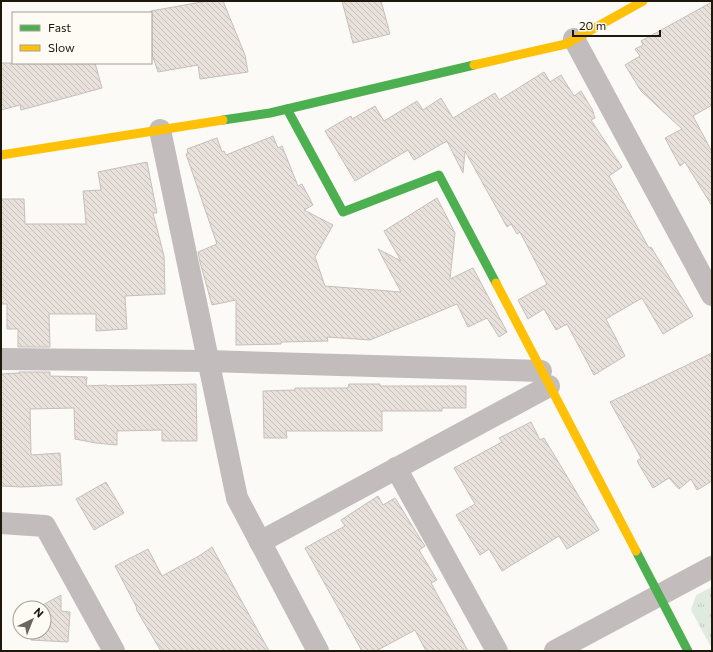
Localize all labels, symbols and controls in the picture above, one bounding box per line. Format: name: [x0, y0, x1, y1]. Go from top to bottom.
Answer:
legend: [12, 12, 152, 64]
scale bar: [573, 12, 660, 38]
text: 20 m: [579, 18, 606, 32]
text: Fast: [48, 20, 71, 34]
text: Slow: [48, 40, 75, 54]
north arrow: [12, 600, 52, 640]
text: N: [32, 605, 47, 620]

